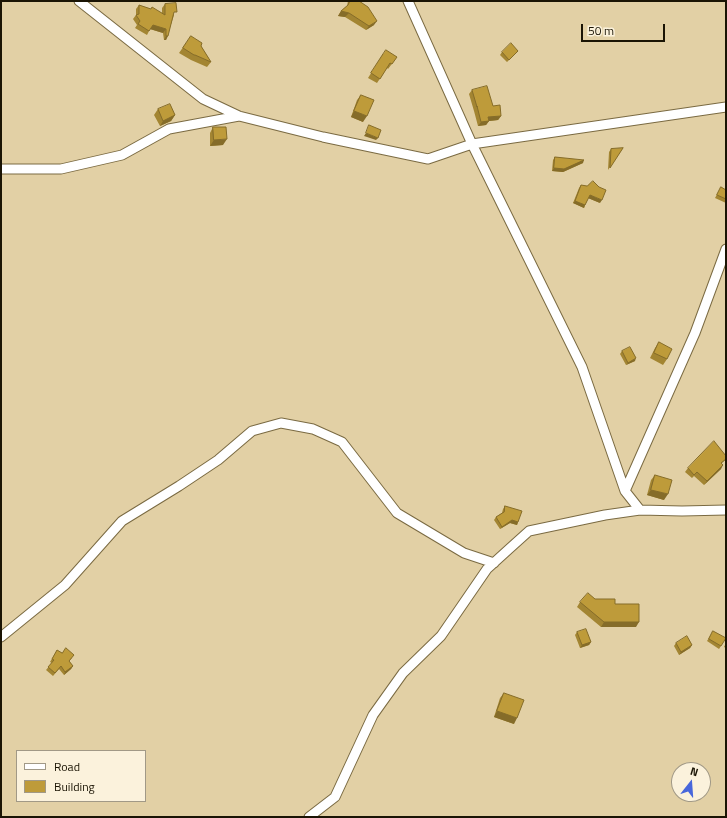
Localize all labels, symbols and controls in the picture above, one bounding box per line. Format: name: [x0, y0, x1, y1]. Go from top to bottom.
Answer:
scale bar: [583, 16, 667, 42]
text: 50 m: [588, 21, 614, 40]
legend: [16, 750, 146, 802]
text: Road: [54, 757, 80, 776]
north arrow: [671, 762, 711, 802]
text: N: [688, 763, 700, 780]
text: Building: [54, 777, 95, 796]

